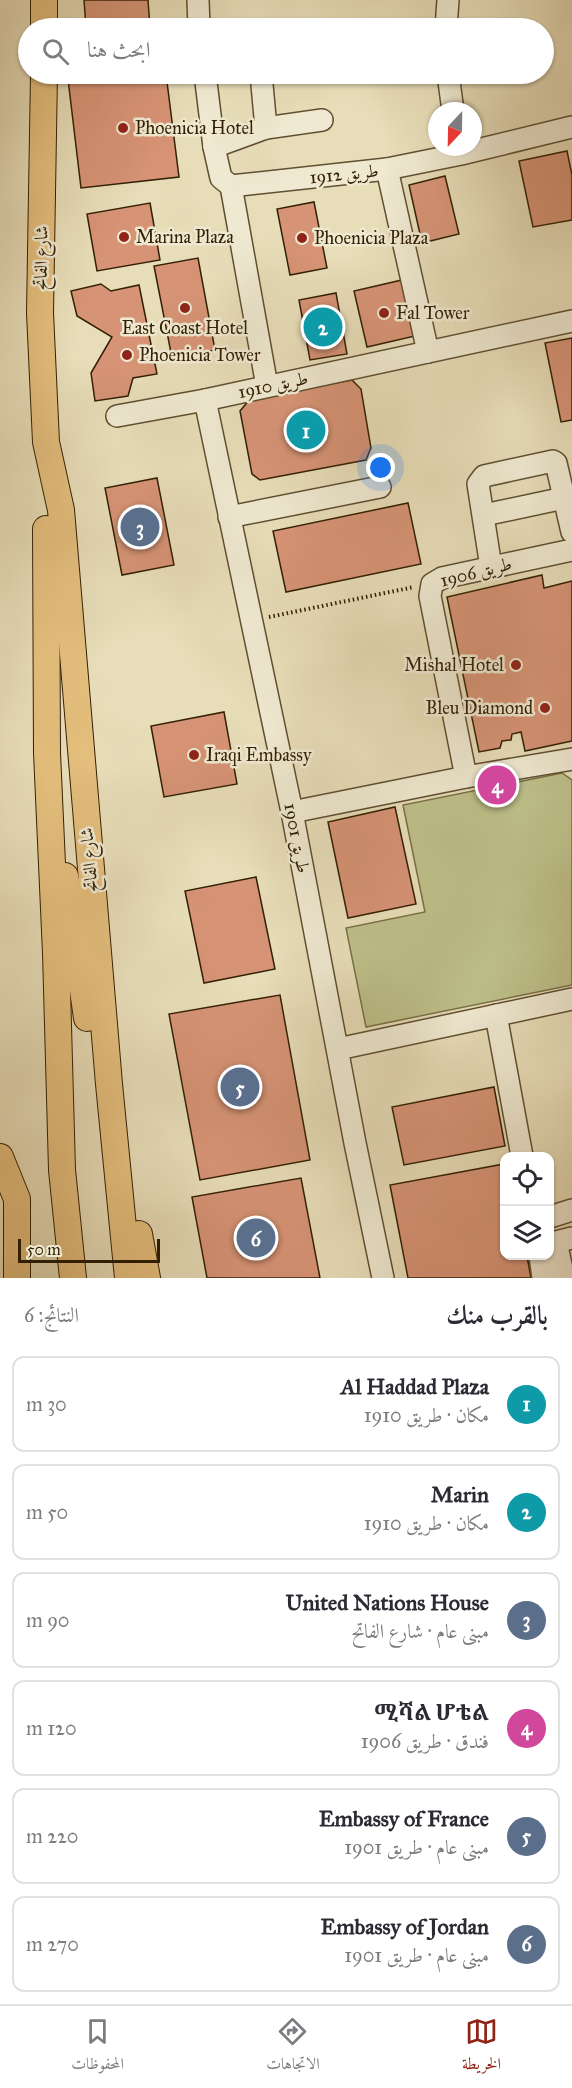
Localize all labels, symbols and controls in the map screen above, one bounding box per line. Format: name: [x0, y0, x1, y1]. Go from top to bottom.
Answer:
search box: [18, 18, 554, 84]
icon: search: [39, 35, 72, 68]
text: ابحث هنا: [87, 36, 150, 63]
north arrow: [428, 102, 482, 156]
place label: Phoenicia Hotel: [135, 117, 254, 139]
marker: Phoenicia Hotel: [116, 121, 130, 135]
street label: طريق 1912: [308, 159, 380, 190]
street label: شارع الفاتح: [29, 225, 58, 291]
place label: Marina Plaza: [136, 226, 234, 248]
place label: Phoenicia Plaza: [314, 227, 429, 249]
marker: Marina Plaza: [117, 230, 131, 244]
marker: Phoenicia Plaza: [295, 231, 309, 245]
marker: East Coast Hotel: [178, 301, 192, 315]
place label: Fal Tower: [396, 302, 470, 324]
pin: 2: [304, 304, 342, 350]
marker: Fal Tower: [377, 306, 391, 320]
place label: East Coast Hotel: [122, 317, 248, 339]
place label: Phoenicia Tower: [139, 344, 261, 366]
marker: Phoenicia Tower: [120, 348, 134, 362]
street label: طريق 1910: [236, 367, 310, 404]
pin: 1: [286, 408, 326, 452]
your location: [366, 453, 395, 482]
pin: 3: [120, 504, 160, 550]
street label: طريق 1906: [438, 552, 514, 592]
place label: Mishal Hotel: [404, 654, 504, 676]
marker: Mishal Hotel: [509, 658, 523, 672]
place label: Bleu Diamond: [426, 697, 533, 719]
marker: Bleu Diamond: [538, 701, 552, 715]
place label: Iraqi Embassy: [206, 744, 312, 767]
marker: Iraqi Embassy: [187, 748, 201, 762]
pin: 4: [478, 762, 516, 808]
street label: طريق 1901: [278, 801, 315, 875]
street label: شارع الفاتح: [75, 826, 108, 893]
pin: 5: [220, 1064, 260, 1110]
map controls: [500, 1152, 554, 1260]
button: locate: [500, 1152, 554, 1206]
button: layers: [500, 1206, 554, 1260]
pin: 6: [236, 1216, 276, 1260]
scale bar: [18, 1236, 160, 1264]
text: 50 m: [27, 1240, 61, 1259]
text: بالقرب منك: [446, 1299, 548, 1331]
text: النتائج: 6: [24, 1303, 79, 1327]
text: Al Haddad Plaza: [341, 1373, 489, 1400]
text: 30 m: [26, 1392, 67, 1416]
text: 1: [523, 1392, 530, 1416]
text: مكان · طريق 1910: [364, 1403, 489, 1427]
text: Marin: [431, 1481, 489, 1508]
text: 50 m: [26, 1500, 68, 1524]
text: 2: [522, 1500, 531, 1524]
text: مكان · طريق 1910: [364, 1511, 489, 1535]
text: United Nations House: [286, 1589, 489, 1616]
text: 90 m: [26, 1608, 70, 1632]
text: 3: [523, 1608, 531, 1632]
text: مبنى عام · شارع الفاتح: [351, 1619, 489, 1643]
text: ሚሻል ሆቴል: [375, 1699, 489, 1726]
text: 120 m: [26, 1716, 77, 1740]
text: 4: [521, 1716, 532, 1740]
text: فندق · طريق 1906: [361, 1729, 489, 1753]
text: Embassy of France: [319, 1805, 489, 1832]
text: 220 m: [26, 1824, 78, 1848]
text: 5: [522, 1824, 531, 1848]
text: مبنى عام · طريق 1901: [344, 1835, 489, 1859]
text: Embassy of Jordan: [320, 1913, 489, 1940]
text: 270 m: [26, 1932, 79, 1956]
text: 6: [521, 1932, 532, 1956]
text: مبنى عام · طريق 1901: [344, 1943, 489, 1967]
tab: المحفوظات: [71, 2015, 124, 2079]
tab: الاتجاهات: [266, 2015, 320, 2079]
tab: الخريطة: [462, 2015, 501, 2079]

